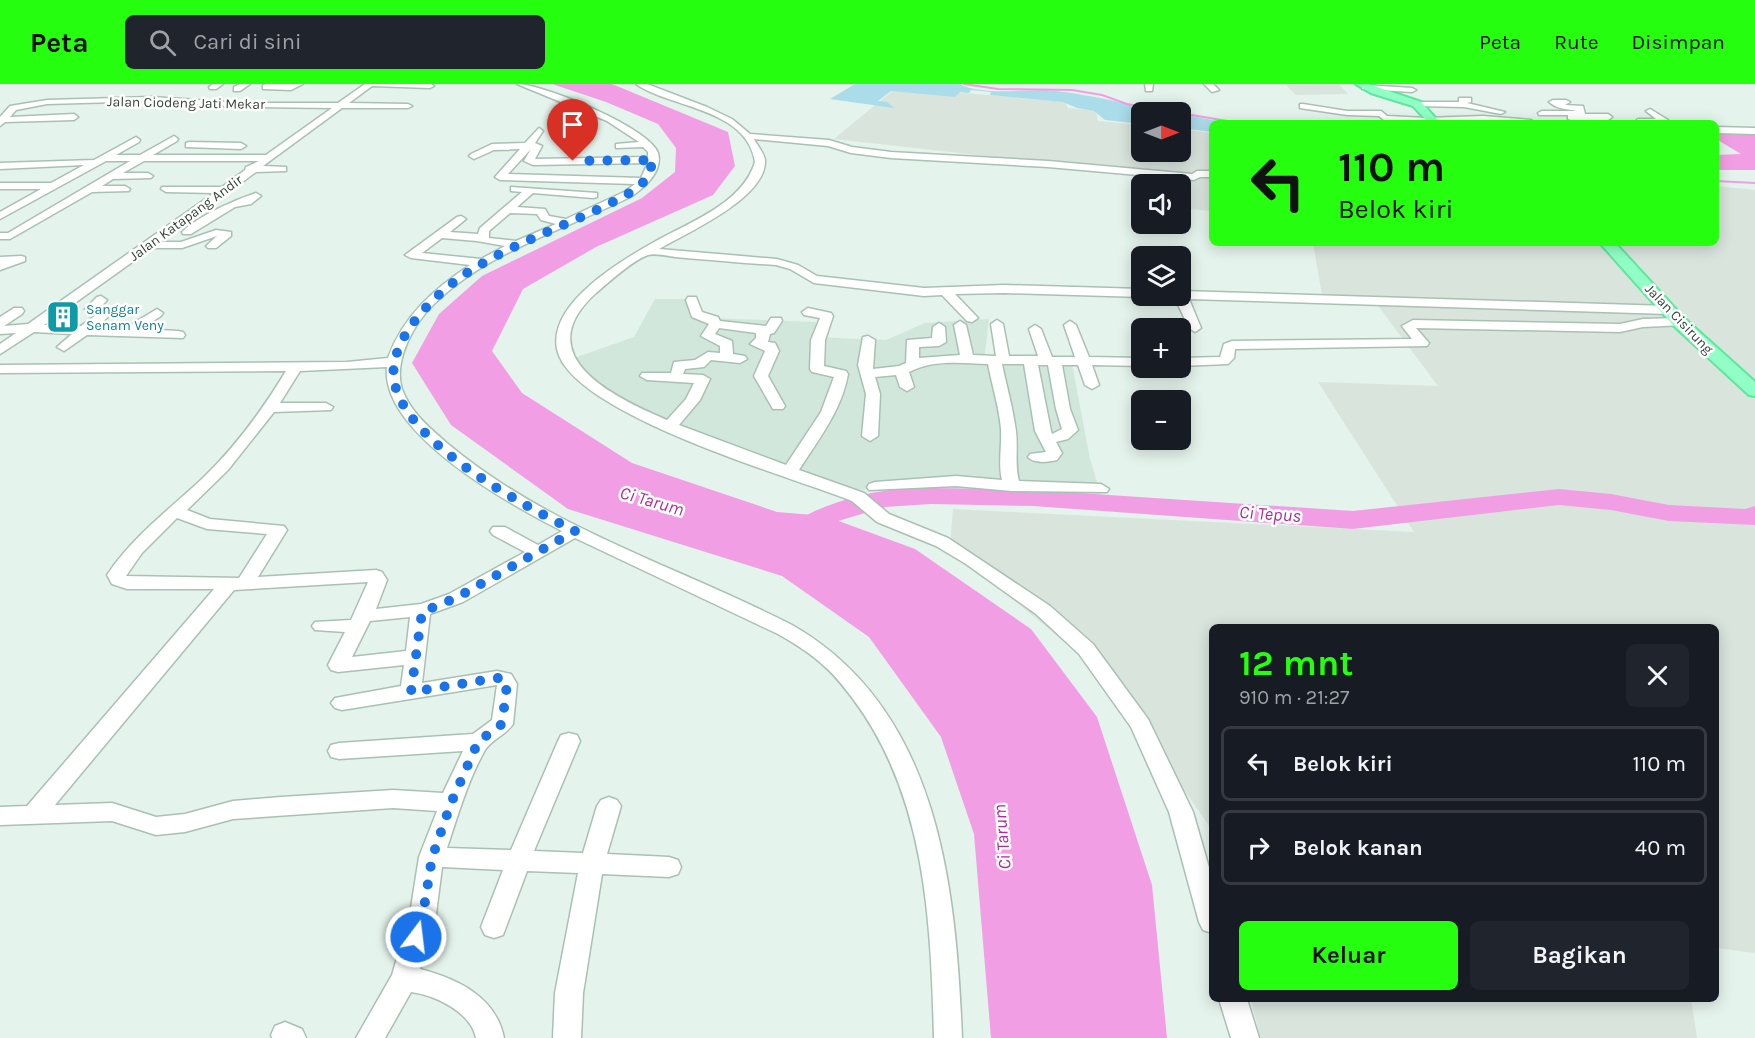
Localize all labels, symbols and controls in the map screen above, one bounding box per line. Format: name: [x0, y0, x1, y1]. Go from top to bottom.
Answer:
search box: [125, 15, 545, 69]
text: Peta: [30, 26, 89, 59]
icon: search: [146, 26, 179, 59]
text: Cari di sini: [194, 29, 302, 55]
text: Peta: [1479, 30, 1521, 54]
text: Rute: [1554, 30, 1598, 54]
text: Disimpan: [1631, 30, 1725, 54]
street label: Jalan Ciodeng Jati Mekar: [107, 93, 266, 113]
pin: [547, 99, 598, 161]
north arrow: [1131, 102, 1191, 162]
map controls: [1131, 102, 1191, 450]
icon: arrive: [556, 108, 589, 141]
text: 110 m: [1338, 142, 1445, 192]
icon: left: [1239, 144, 1317, 222]
street label: Jalan Katapang Andir: [126, 171, 247, 265]
button: sound: [1131, 174, 1191, 234]
text: Belok kiri: [1338, 193, 1454, 225]
button: layers: [1131, 246, 1191, 306]
street label: Jalan Cisirung: [1641, 280, 1717, 358]
building icon: Sanggar Senam Veny: [45, 299, 81, 335]
place label: Sanggar Senam Veny: [86, 301, 164, 334]
button: +: [1131, 318, 1191, 378]
button: −: [1131, 390, 1191, 450]
water label: Ci Tarum: [617, 481, 687, 521]
water label: Ci Tepus: [1238, 501, 1302, 527]
text: 12 mnt: [1239, 642, 1354, 684]
button: close: [1626, 644, 1689, 707]
text: 910 m · 21:27: [1239, 686, 1349, 709]
icon: left: [1242, 747, 1275, 780]
text: Belok kiri: [1293, 751, 1393, 777]
text: 110 m: [1633, 751, 1686, 777]
water label: Ci Tarum: [988, 803, 1016, 871]
icon: right: [1242, 831, 1275, 864]
text: Belok kanan: [1293, 835, 1423, 861]
text: 40 m: [1635, 835, 1686, 861]
position arrow: [384, 905, 448, 969]
button: Keluar: [1239, 921, 1458, 990]
button: Bagikan: [1470, 921, 1689, 990]

